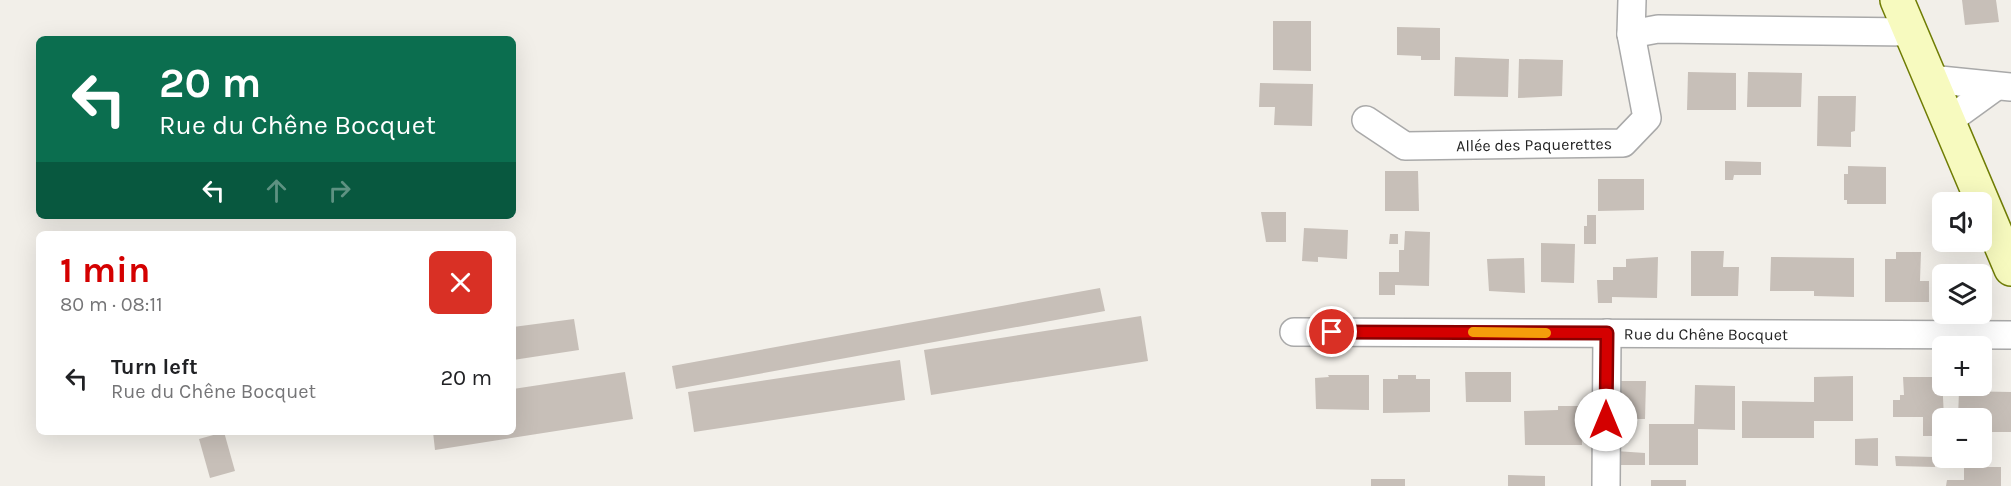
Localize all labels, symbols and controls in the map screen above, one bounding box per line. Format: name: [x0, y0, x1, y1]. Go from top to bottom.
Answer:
text: 20 m: [159, 58, 261, 108]
icon: left: [60, 60, 138, 138]
text: Rue du Chêne Bocquet: [159, 109, 436, 141]
street label: Allée des Paquerettes: [1456, 134, 1612, 155]
icon: left: [197, 174, 230, 207]
icon: ahead: [260, 174, 293, 207]
icon: right: [323, 174, 356, 207]
map controls: [1932, 192, 1992, 468]
button: sound: [1932, 192, 1992, 252]
text: 1 min: [60, 249, 150, 291]
button: close: [429, 251, 492, 314]
button: layers: [1932, 264, 1992, 324]
text: 80 m · 08:11: [60, 293, 163, 316]
pin: [1306, 306, 1357, 357]
icon: arrive: [1315, 315, 1348, 348]
street label: Rue du Chêne Bocquet: [1624, 324, 1788, 344]
button: +: [1932, 336, 1992, 396]
text: Turn left: [111, 354, 198, 380]
icon: left: [60, 362, 93, 395]
text: 20 m: [440, 365, 492, 391]
text: Rue du Chêne Bocquet: [111, 380, 316, 403]
position arrow: [1574, 388, 1638, 452]
button: −: [1932, 408, 1992, 468]

